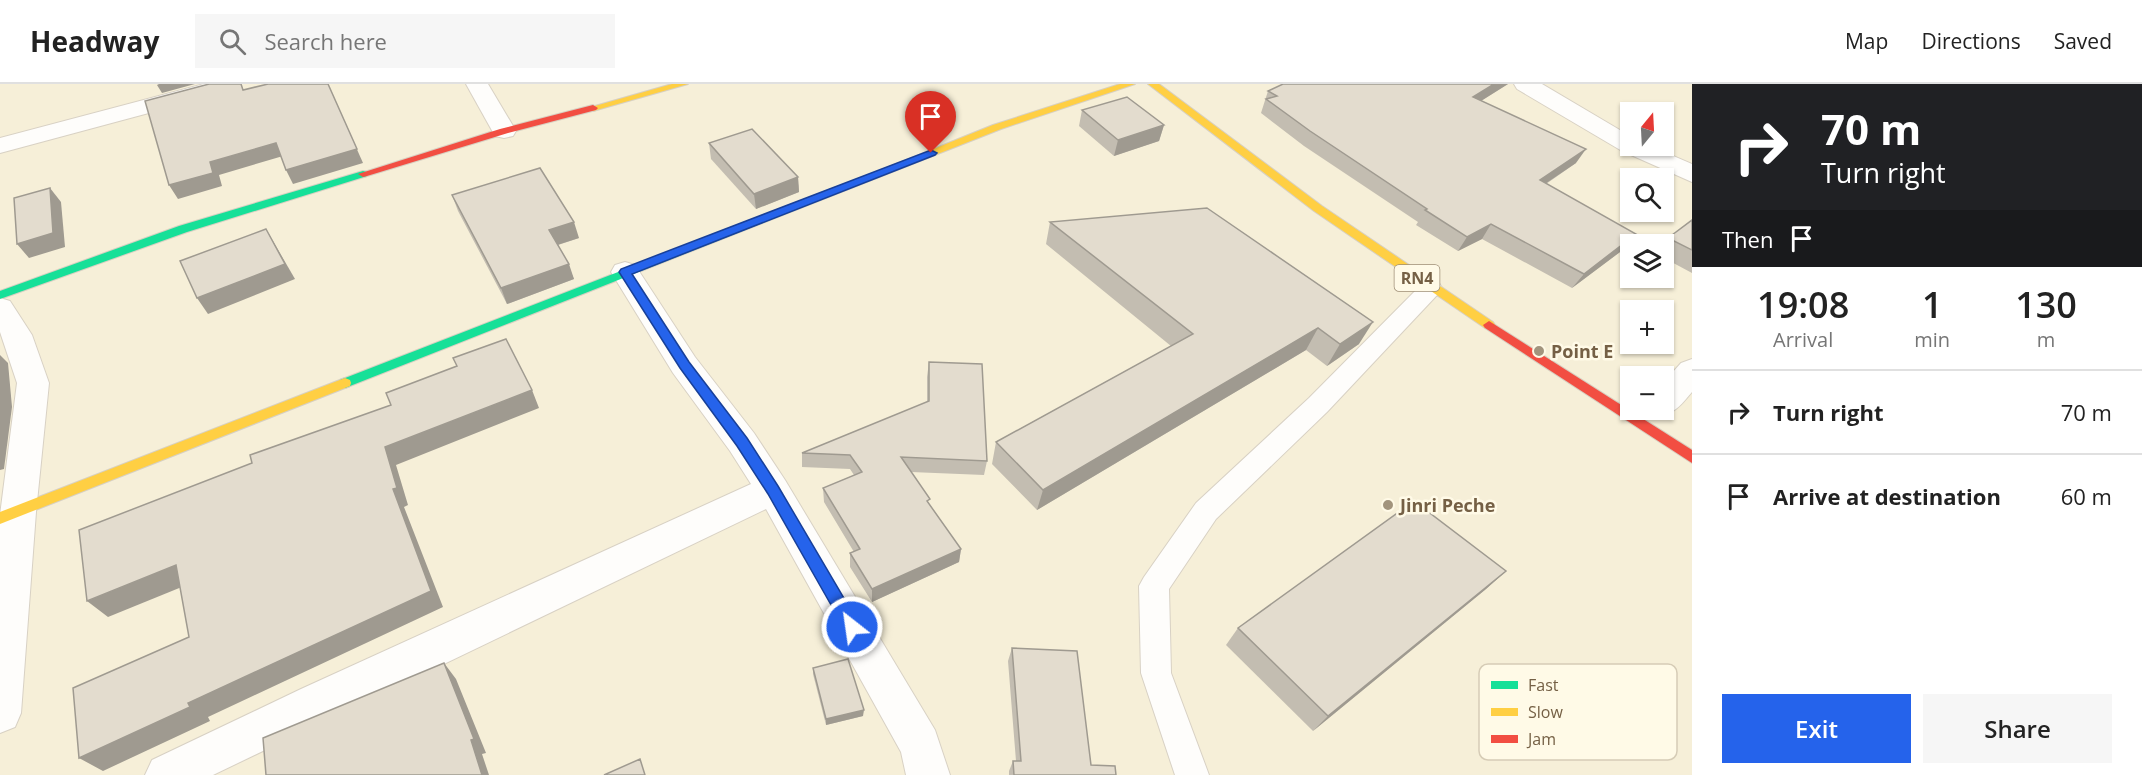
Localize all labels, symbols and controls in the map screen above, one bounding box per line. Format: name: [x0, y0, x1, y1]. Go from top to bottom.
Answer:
search box: [195, 14, 615, 68]
text: Headway: [30, 22, 159, 60]
icon: search: [216, 25, 249, 58]
text: Search here: [264, 26, 387, 56]
text: Map: [1845, 27, 1888, 55]
text: Directions: [1921, 27, 2021, 55]
text: Saved: [2054, 27, 2112, 55]
pin: [905, 91, 956, 153]
icon: arrive: [914, 100, 947, 133]
text: 70 m: [1821, 100, 1921, 157]
north arrow: [1620, 102, 1674, 156]
map controls: [1620, 102, 1674, 420]
icon: right: [1722, 108, 1800, 186]
text: Turn right: [1821, 154, 1946, 191]
button: search: [1620, 168, 1674, 222]
icon: arrive: [1785, 222, 1818, 255]
text: Then: [1722, 224, 1773, 254]
button: layers: [1620, 234, 1674, 288]
road number: RN4: [1394, 265, 1440, 291]
text: 19:08: [1757, 280, 1849, 329]
text: 1: [1922, 280, 1943, 329]
text: 130: [2015, 280, 2077, 329]
button: +: [1620, 300, 1674, 354]
text: Arrival: [1773, 326, 1833, 353]
text: min: [1914, 326, 1950, 353]
text: m: [2037, 326, 2055, 353]
place label: Point E: [1551, 339, 1613, 363]
marker: Point E: [1532, 344, 1546, 358]
button: −: [1620, 366, 1674, 420]
icon: right: [1722, 396, 1755, 429]
text: Turn right: [1773, 397, 1884, 427]
text: 70 m: [2061, 397, 2112, 427]
icon: arrive: [1722, 480, 1755, 513]
text: Arrive at destination: [1773, 481, 2001, 511]
text: 60 m: [2061, 481, 2112, 511]
place label: Jinri Peche: [1398, 493, 1495, 517]
marker: Jinri Peche: [1381, 498, 1395, 512]
position arrow: [820, 595, 884, 659]
legend: [1479, 664, 1677, 760]
text: Fast: [1528, 674, 1559, 696]
button: Exit: [1722, 694, 1911, 763]
button: Share: [1923, 694, 2112, 763]
text: Slow: [1528, 701, 1563, 723]
text: Jam: [1526, 728, 1556, 750]

